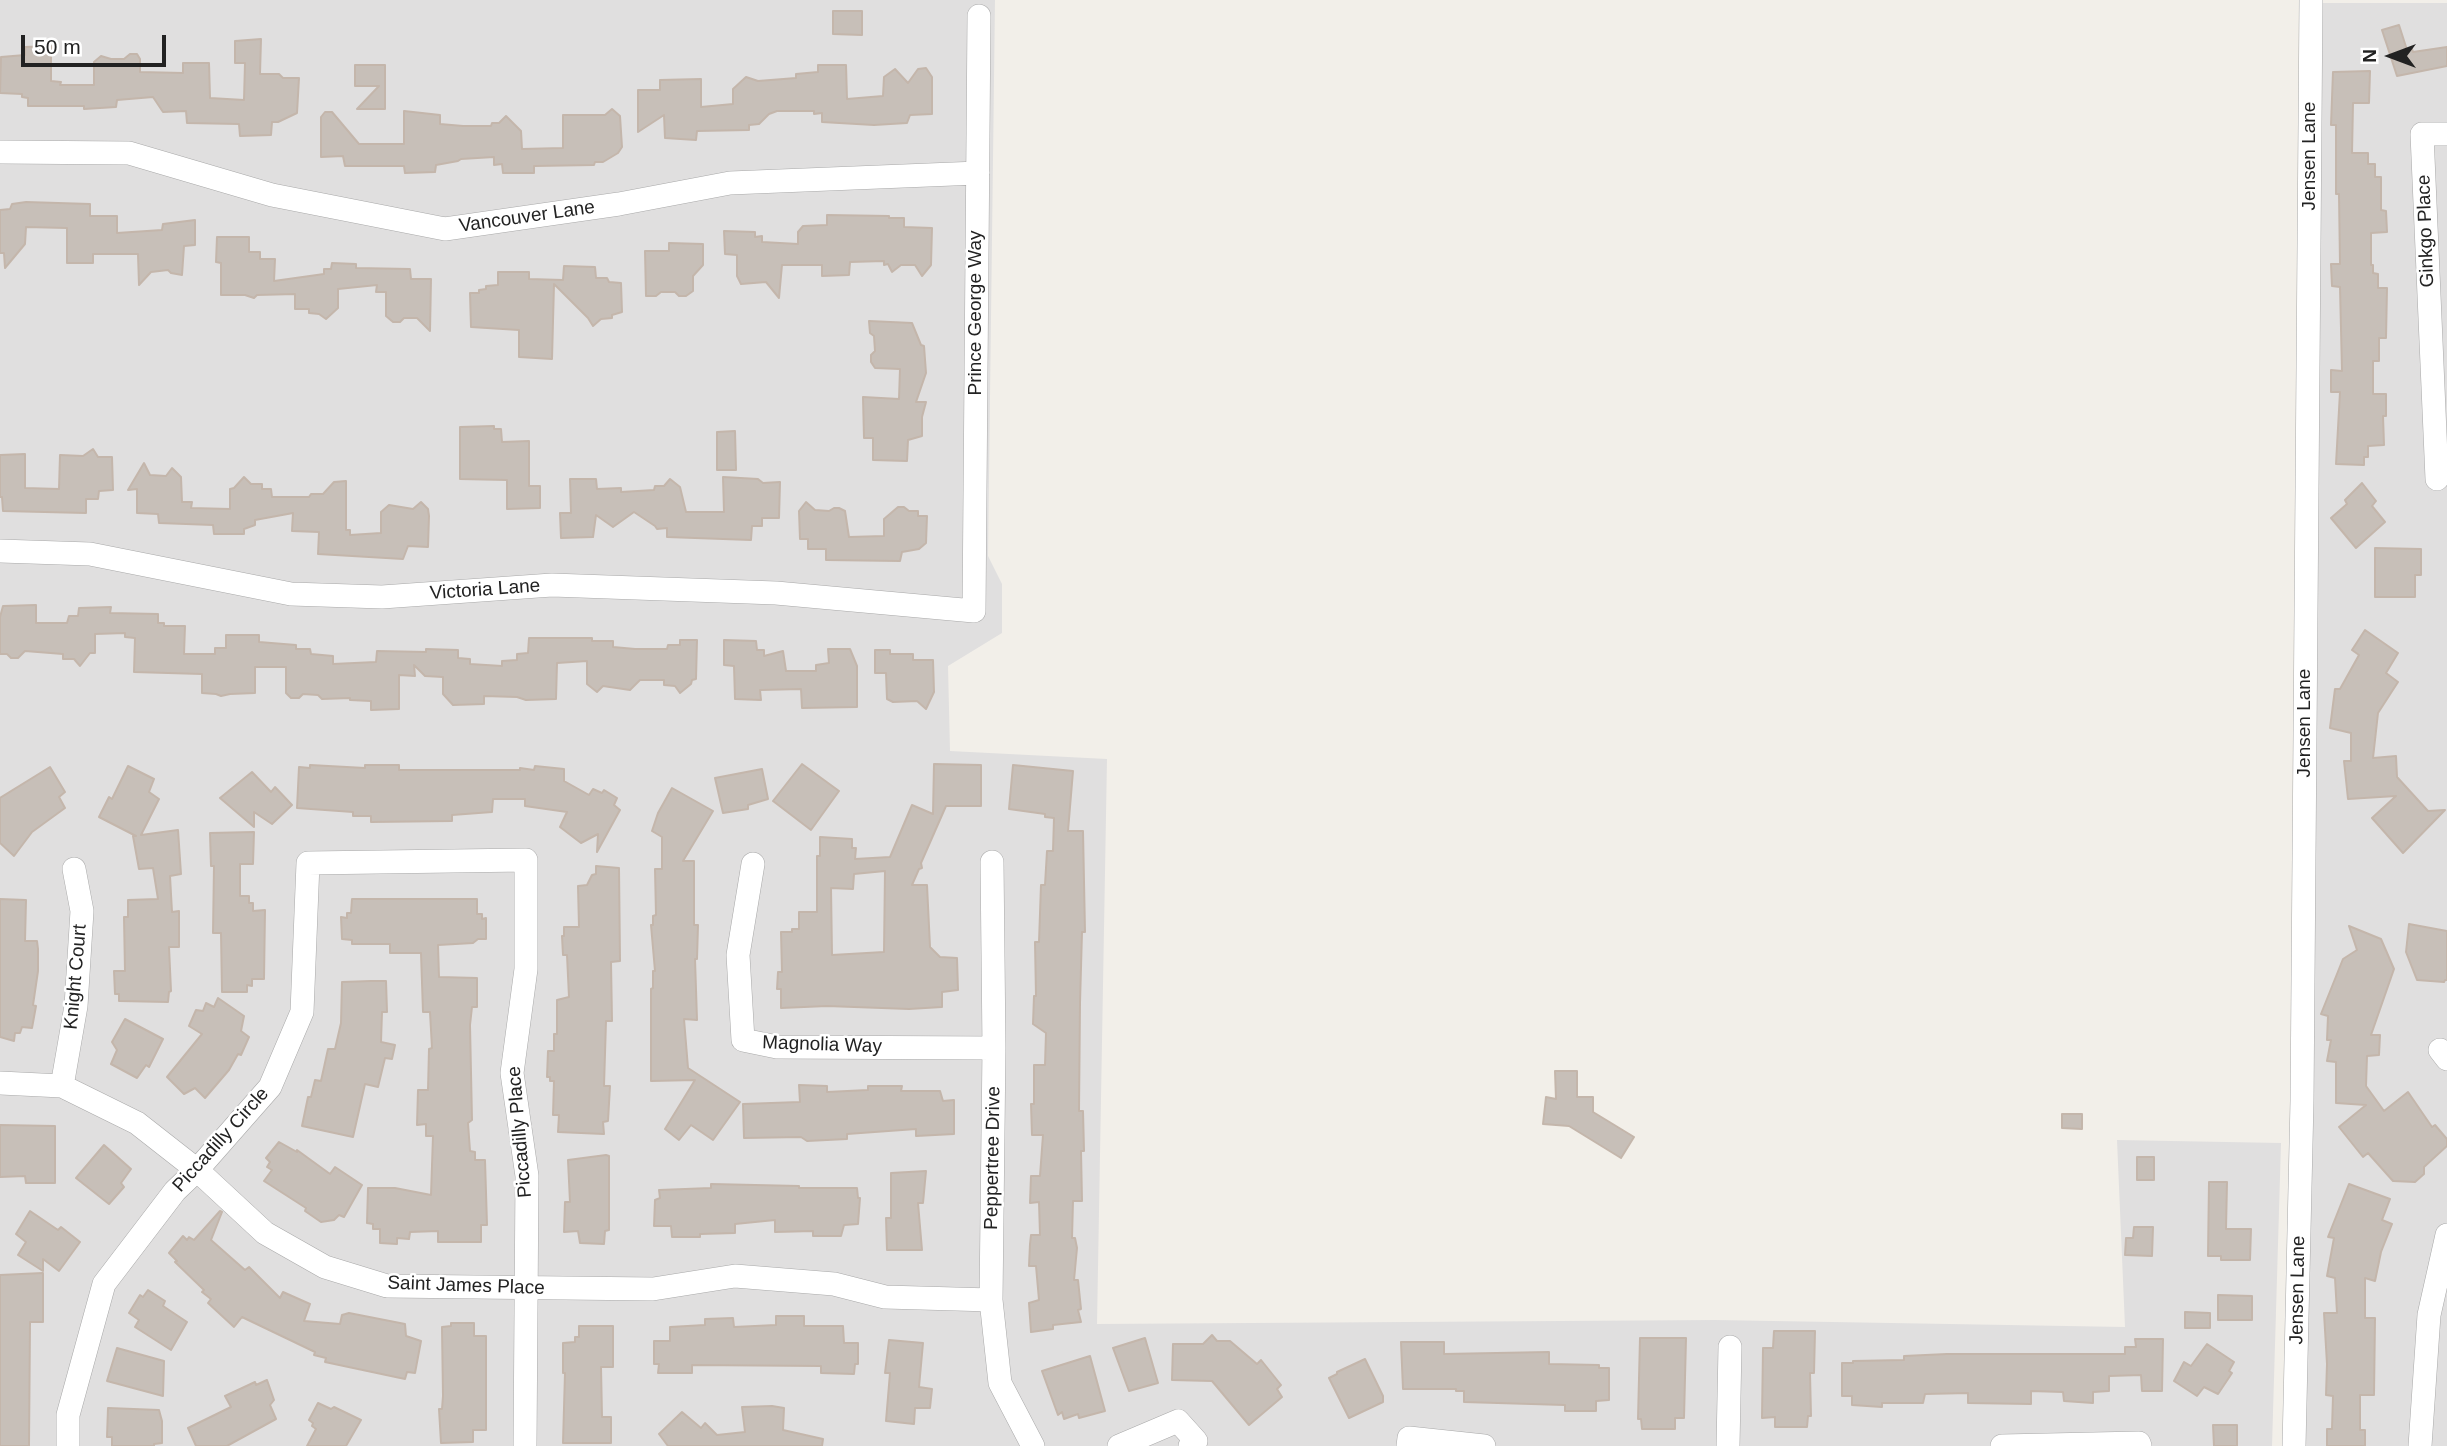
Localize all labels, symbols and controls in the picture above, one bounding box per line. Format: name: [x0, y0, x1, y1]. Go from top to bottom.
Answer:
scale bar: [24, 21, 170, 65]
north arrow: [2356, 21, 2426, 91]
text: 50 m: [34, 35, 81, 58]
text: N: [2359, 49, 2380, 63]
street label: Jensen Lane: [2299, 102, 2321, 210]
street label: Ginkgo Place: [2413, 174, 2439, 288]
street label: Vancouver Lane: [458, 196, 596, 238]
street label: Prince George Way: [965, 230, 987, 396]
street label: Victoria Lane: [429, 575, 541, 605]
street label: Jensen Lane: [2294, 669, 2316, 777]
street label: Knight Court: [60, 923, 92, 1031]
street label: Magnolia Way: [762, 1032, 882, 1058]
street label: Piccadilly Place: [503, 1065, 537, 1199]
street label: Piccadilly Circle: [168, 1083, 274, 1197]
street label: Peppertree Drive: [980, 1086, 1006, 1230]
street label: Jensen Lane: [2286, 1235, 2310, 1345]
street label: Saint James Place: [387, 1272, 545, 1300]

